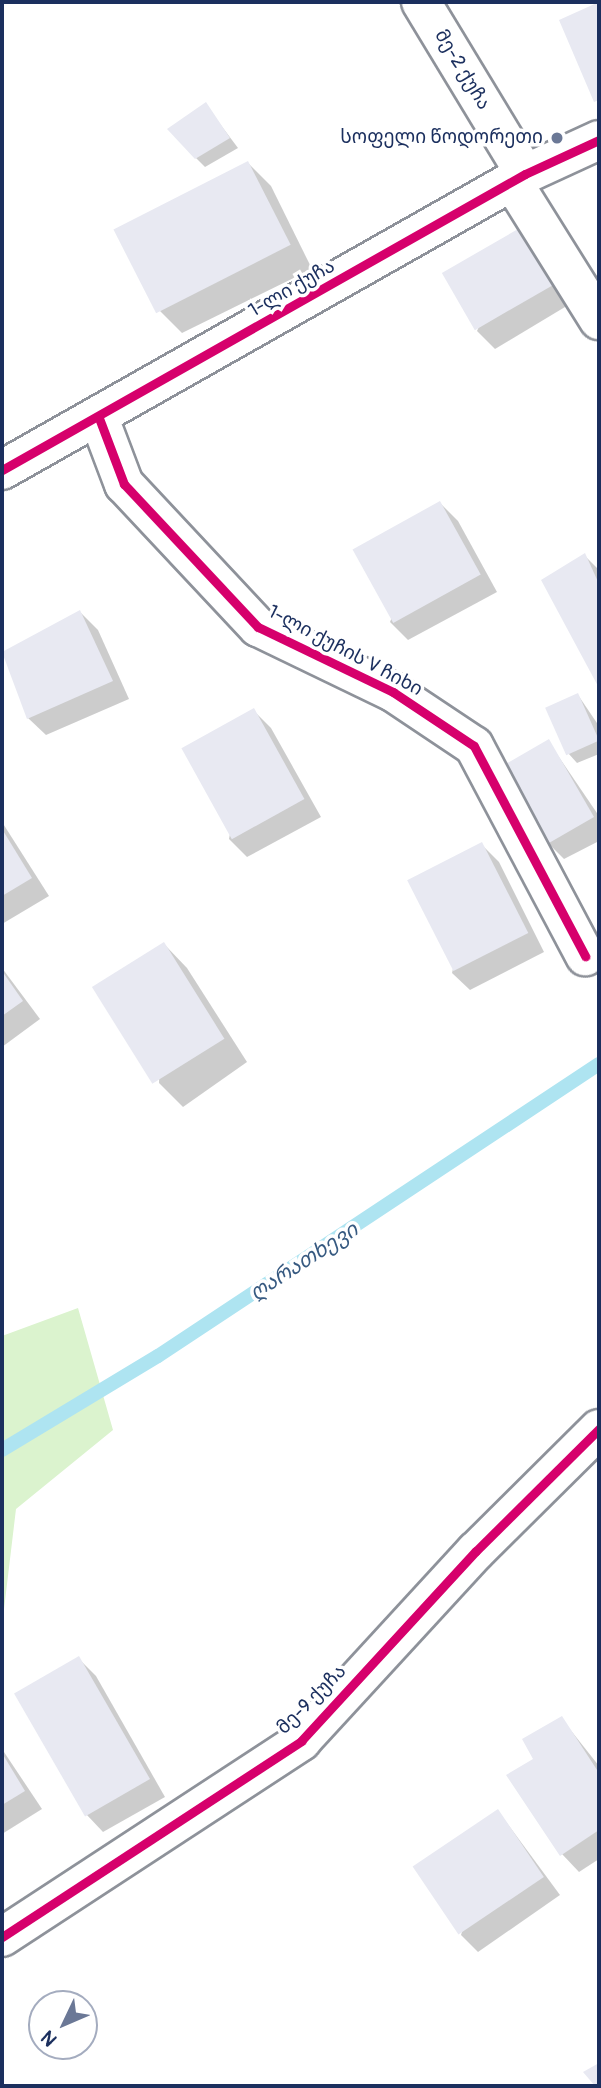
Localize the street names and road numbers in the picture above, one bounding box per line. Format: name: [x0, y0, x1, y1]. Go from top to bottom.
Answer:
street label: მე-2 ქუჩა: [429, 26, 495, 114]
street label: 1-ლი ქუჩა: [245, 255, 339, 323]
street label: 1-ლი ქუჩის V ჩიხი: [264, 601, 426, 701]
street label: მე-9 ქუჩა: [273, 1661, 351, 1739]

